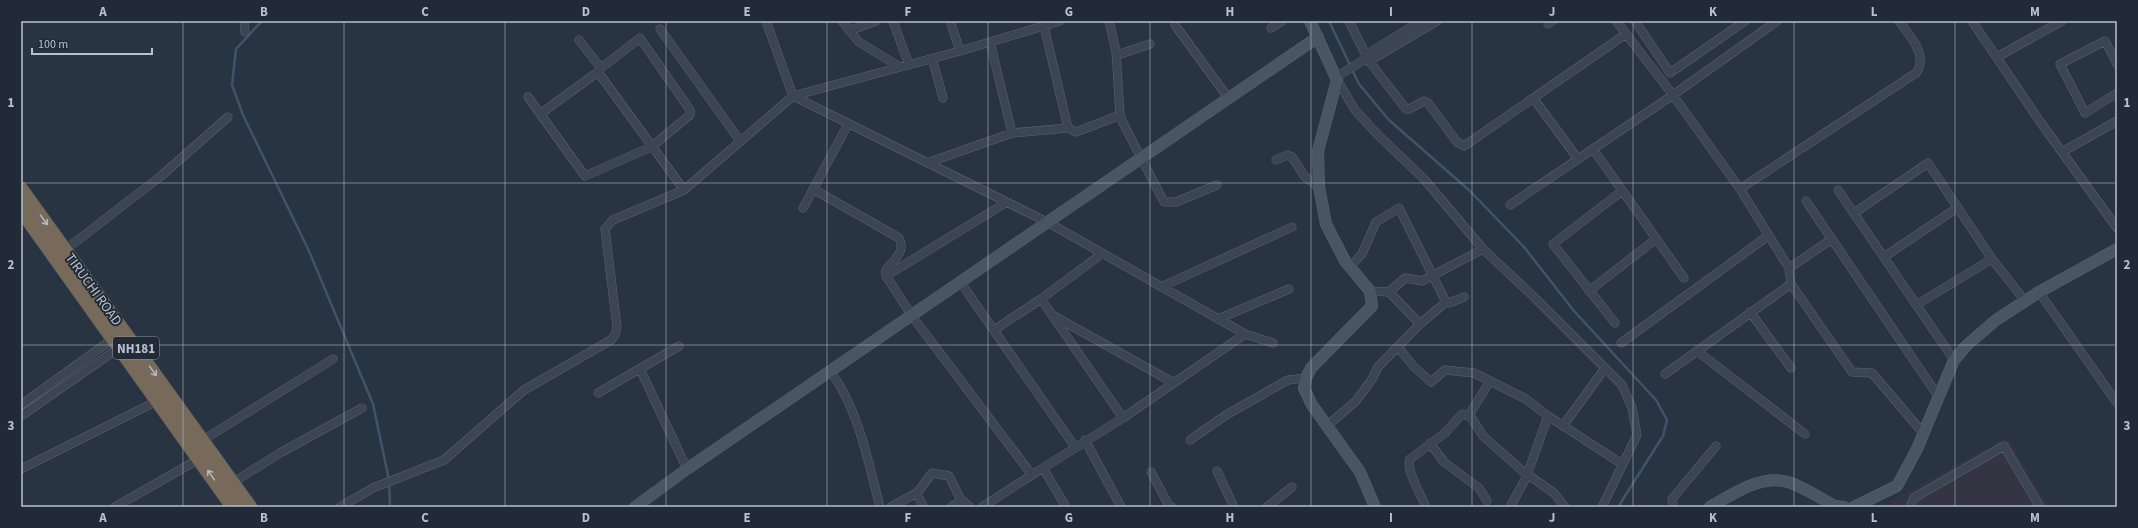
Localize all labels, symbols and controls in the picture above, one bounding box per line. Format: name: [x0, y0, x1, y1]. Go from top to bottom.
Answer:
text: A: [98, 3, 107, 21]
text: B: [260, 3, 268, 21]
text: C: [421, 3, 429, 21]
text: D: [582, 3, 590, 21]
text: E: [743, 3, 751, 21]
text: F: [905, 3, 912, 21]
text: G: [1065, 3, 1073, 21]
text: H: [1226, 3, 1234, 21]
text: I: [1389, 3, 1393, 21]
text: J: [1549, 3, 1555, 21]
text: K: [1709, 3, 1718, 21]
text: L: [1871, 3, 1878, 21]
text: M: [2030, 3, 2040, 21]
scale bar: [32, 30, 152, 56]
text: 100 m: [38, 36, 68, 53]
text: 1: [8, 94, 15, 112]
text: 1: [2124, 94, 2131, 112]
one-way arrow: [40, 215, 48, 226]
street label: TIRUCHI ROAD: [60, 249, 126, 330]
text: 2: [8, 256, 15, 274]
text: 2: [2124, 256, 2131, 274]
road number: NH181: [113, 337, 159, 359]
one-way arrow: [149, 365, 157, 376]
text: 3: [8, 417, 15, 435]
text: 3: [2124, 417, 2131, 435]
one-way arrow: [207, 470, 215, 481]
text: A: [98, 509, 107, 527]
text: B: [260, 509, 268, 527]
text: C: [421, 509, 429, 527]
text: D: [582, 509, 590, 527]
text: E: [743, 509, 751, 527]
text: F: [905, 509, 912, 527]
text: G: [1065, 509, 1073, 527]
text: H: [1226, 509, 1234, 527]
text: I: [1389, 509, 1393, 527]
text: J: [1549, 509, 1555, 527]
text: K: [1709, 509, 1718, 527]
text: L: [1871, 509, 1878, 527]
text: M: [2030, 509, 2040, 527]

